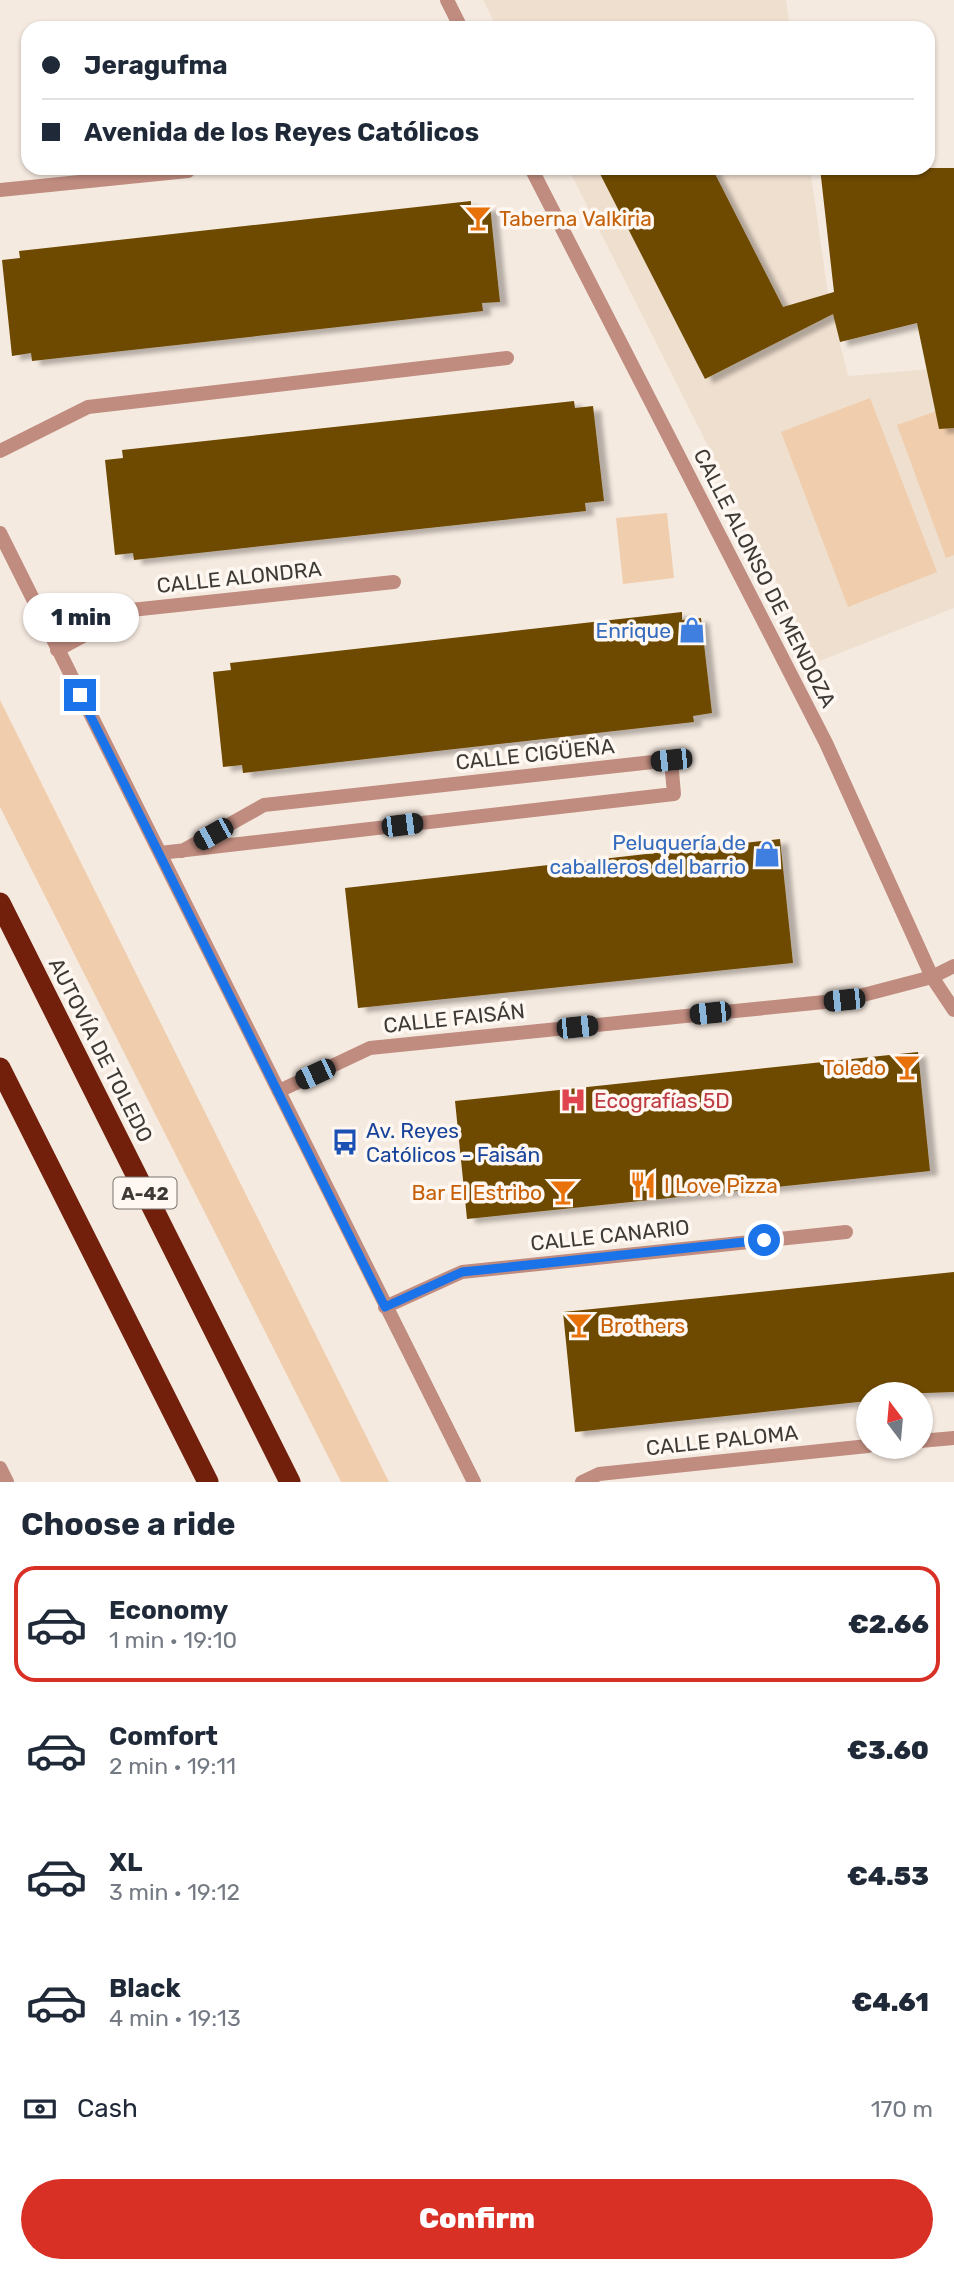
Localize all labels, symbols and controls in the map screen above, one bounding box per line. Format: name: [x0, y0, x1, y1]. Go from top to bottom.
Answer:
text: Jeragufma: [84, 50, 228, 81]
text: Avenida de los Reyes Católicos: [84, 117, 479, 148]
bar icon: Taberna Valkiria: [463, 203, 493, 233]
place label: Taberna Valkiria: [499, 206, 652, 231]
street label: CALLE ALONSO DE MENDOZA: [689, 444, 841, 712]
street label: CALLE ALONDRA: [155, 556, 323, 598]
callout: 1 min: [22, 594, 138, 642]
text: 1 min: [51, 603, 111, 631]
shop icon: Enrique: [677, 615, 707, 645]
place label: Enrique: [596, 618, 671, 643]
route end: [64, 679, 96, 711]
street label: CALLE CIGÜEÑA: [454, 733, 616, 775]
car: [650, 747, 693, 773]
car: [380, 812, 425, 838]
car: [190, 815, 237, 853]
place label: Peluquería de caballeros del barrio: [549, 830, 746, 879]
shop icon: Peluquería de caballeros del barrio: [752, 839, 782, 869]
street label: AUTOVÍA DE TOLEDO: [44, 954, 158, 1146]
car: [823, 987, 866, 1013]
street label: CALLE FAISÁN: [382, 998, 526, 1038]
car: [689, 1000, 732, 1026]
car: [556, 1014, 599, 1040]
bar icon: Toledo: [892, 1052, 922, 1082]
place label: Toledo: [822, 1055, 886, 1080]
car: [292, 1056, 339, 1092]
hospital icon: Ecografías 5D: [558, 1085, 588, 1115]
place label: Ecografías 5D: [594, 1088, 730, 1113]
place label: Av. Reyes Católicos - Faisán: [366, 1118, 540, 1167]
bus stop icon: Av. Reyes Católicos - Faisán: [330, 1127, 360, 1157]
restaurant icon: I Love Pizza: [628, 1170, 658, 1200]
place label: I Love Pizza: [664, 1173, 778, 1198]
road number: A-42: [114, 1177, 176, 1208]
bar icon: Bar El Estribo: [548, 1177, 578, 1207]
place label: Bar El Estribo: [412, 1180, 542, 1205]
street label: CALLE CANARIO: [529, 1214, 691, 1256]
route start: [748, 1224, 780, 1256]
bar icon: Brothers: [564, 1310, 594, 1340]
place label: Brothers: [600, 1313, 685, 1338]
north arrow: [856, 1382, 933, 1460]
map controls: [856, 1382, 933, 1459]
street label: CALLE PALOMA: [645, 1420, 799, 1460]
text: Choose a ride: [21, 1505, 235, 1543]
icon: car: [25, 1593, 88, 1656]
text: Economy: [109, 1595, 228, 1626]
text: €2.66: [848, 1609, 929, 1640]
text: 1 min · 19:10: [109, 1626, 237, 1654]
icon: car: [25, 1719, 88, 1782]
text: Comfort: [109, 1721, 218, 1752]
text: €3.60: [847, 1735, 929, 1766]
text: 2 min · 19:11: [109, 1752, 236, 1780]
icon: car: [25, 1845, 88, 1908]
text: XL: [109, 1847, 142, 1878]
text: €4.53: [847, 1861, 929, 1892]
text: 3 min · 19:12: [109, 1878, 240, 1906]
icon: car: [25, 1971, 88, 2034]
text: Black: [109, 1973, 181, 2004]
text: €4.61: [852, 1987, 929, 2018]
text: 4 min · 19:13: [109, 2004, 241, 2032]
icon: cash: [21, 2090, 59, 2128]
text: Cash: [77, 2093, 138, 2124]
text: 170 m: [871, 2095, 933, 2123]
button: Confirm: [21, 2179, 933, 2259]

